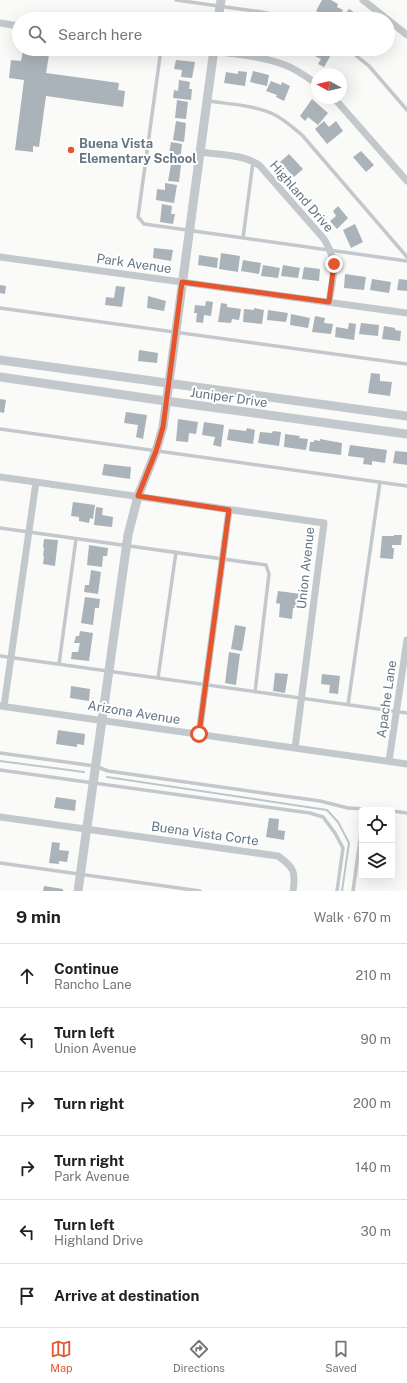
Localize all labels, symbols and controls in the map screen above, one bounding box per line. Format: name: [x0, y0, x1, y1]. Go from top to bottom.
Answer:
search box: [12, 12, 395, 56]
icon: search: [26, 23, 48, 45]
text: Search here: [58, 26, 142, 43]
north arrow: [311, 68, 347, 104]
place label: Buena Vista Elementary School: [79, 136, 197, 166]
marker: Buena Vista Elementary School: [66, 145, 76, 155]
street label: Highland Drive: [267, 158, 337, 235]
street label: Park Avenue: [95, 251, 172, 276]
route end: [325, 255, 343, 273]
street label: Juniper Drive: [189, 385, 269, 410]
street label: Union Avenue: [294, 526, 317, 610]
street label: Apache Lane: [374, 659, 399, 739]
street label: Arizona Avenue: [87, 698, 181, 727]
route start: [190, 725, 208, 743]
map controls: [359, 807, 395, 879]
button: locate: [359, 807, 395, 843]
street label: Buena Vista Corte: [150, 819, 260, 848]
button: layers: [359, 843, 395, 879]
text: 9 min: [16, 907, 61, 927]
text: Walk · 670 m: [314, 910, 391, 925]
text: Continue: [54, 960, 119, 977]
icon: ahead: [16, 965, 38, 987]
text: 210 m: [356, 968, 391, 983]
text: Rancho Lane: [54, 977, 132, 992]
text: Turn left: [54, 1024, 115, 1041]
icon: left: [16, 1029, 38, 1051]
text: 90 m: [361, 1032, 391, 1047]
text: Union Avenue: [54, 1041, 137, 1056]
icon: right: [16, 1093, 38, 1115]
text: Turn right: [54, 1095, 124, 1112]
text: 200 m: [353, 1096, 391, 1111]
text: Turn right: [54, 1152, 124, 1169]
icon: right: [16, 1157, 38, 1179]
text: 140 m: [355, 1160, 391, 1175]
text: Park Avenue: [54, 1169, 130, 1184]
text: Turn left: [54, 1216, 115, 1233]
icon: left: [16, 1221, 38, 1243]
text: 30 m: [361, 1224, 391, 1239]
text: Highland Drive: [54, 1233, 143, 1248]
icon: arrive: [16, 1285, 38, 1307]
text: Arrive at destination: [54, 1287, 199, 1304]
tab: Map: [50, 1338, 73, 1374]
tab: Directions: [173, 1338, 225, 1374]
tab: Saved: [325, 1338, 357, 1374]

